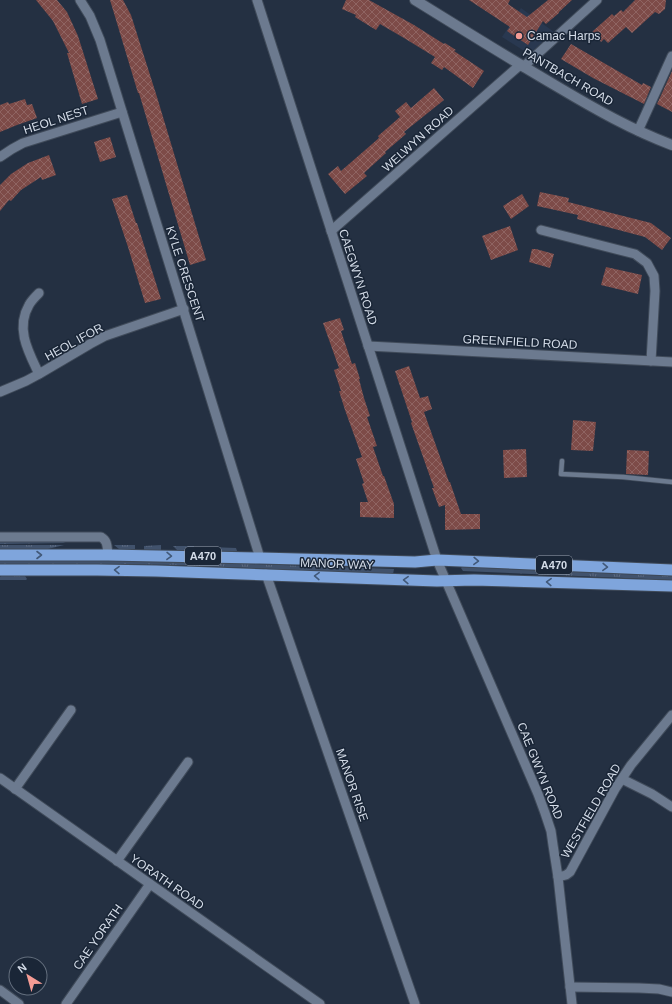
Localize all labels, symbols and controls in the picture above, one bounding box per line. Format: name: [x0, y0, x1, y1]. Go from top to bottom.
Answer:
place label: Camac Harps: [527, 29, 600, 43]
marker: Camac Harps: [514, 31, 524, 41]
street label: PANTBACH ROAD: [520, 45, 616, 109]
street label: HEOL NEST: [22, 103, 91, 137]
street label: WELWYN ROAD: [379, 103, 457, 175]
street label: KYLE CRESCENT: [163, 224, 207, 324]
street label: CAEGWYN ROAD: [336, 227, 380, 327]
street label: HEOL IFOR: [43, 320, 106, 364]
street label: GREENFIELD ROAD: [462, 332, 578, 352]
road number: A470: [185, 547, 221, 565]
one-way arrow: [36, 551, 42, 559]
one-way arrow: [166, 552, 172, 560]
street label: MANOR WAY: [300, 556, 374, 572]
road number: A470: [536, 556, 572, 574]
one-way arrow: [473, 557, 479, 566]
one-way arrow: [602, 563, 608, 571]
one-way arrow: [114, 566, 120, 574]
one-way arrow: [314, 572, 320, 581]
one-way arrow: [403, 576, 409, 584]
one-way arrow: [546, 578, 552, 586]
street label: CAE GWYN ROAD: [514, 720, 566, 822]
street label: MANOR RISE: [333, 747, 371, 823]
street label: WESTFIELD ROAD: [558, 761, 624, 861]
street label: YORATH ROAD: [127, 851, 207, 913]
street label: CAE YORATH: [70, 901, 126, 973]
north arrow: [8, 956, 48, 996]
text: N: [15, 961, 29, 975]

